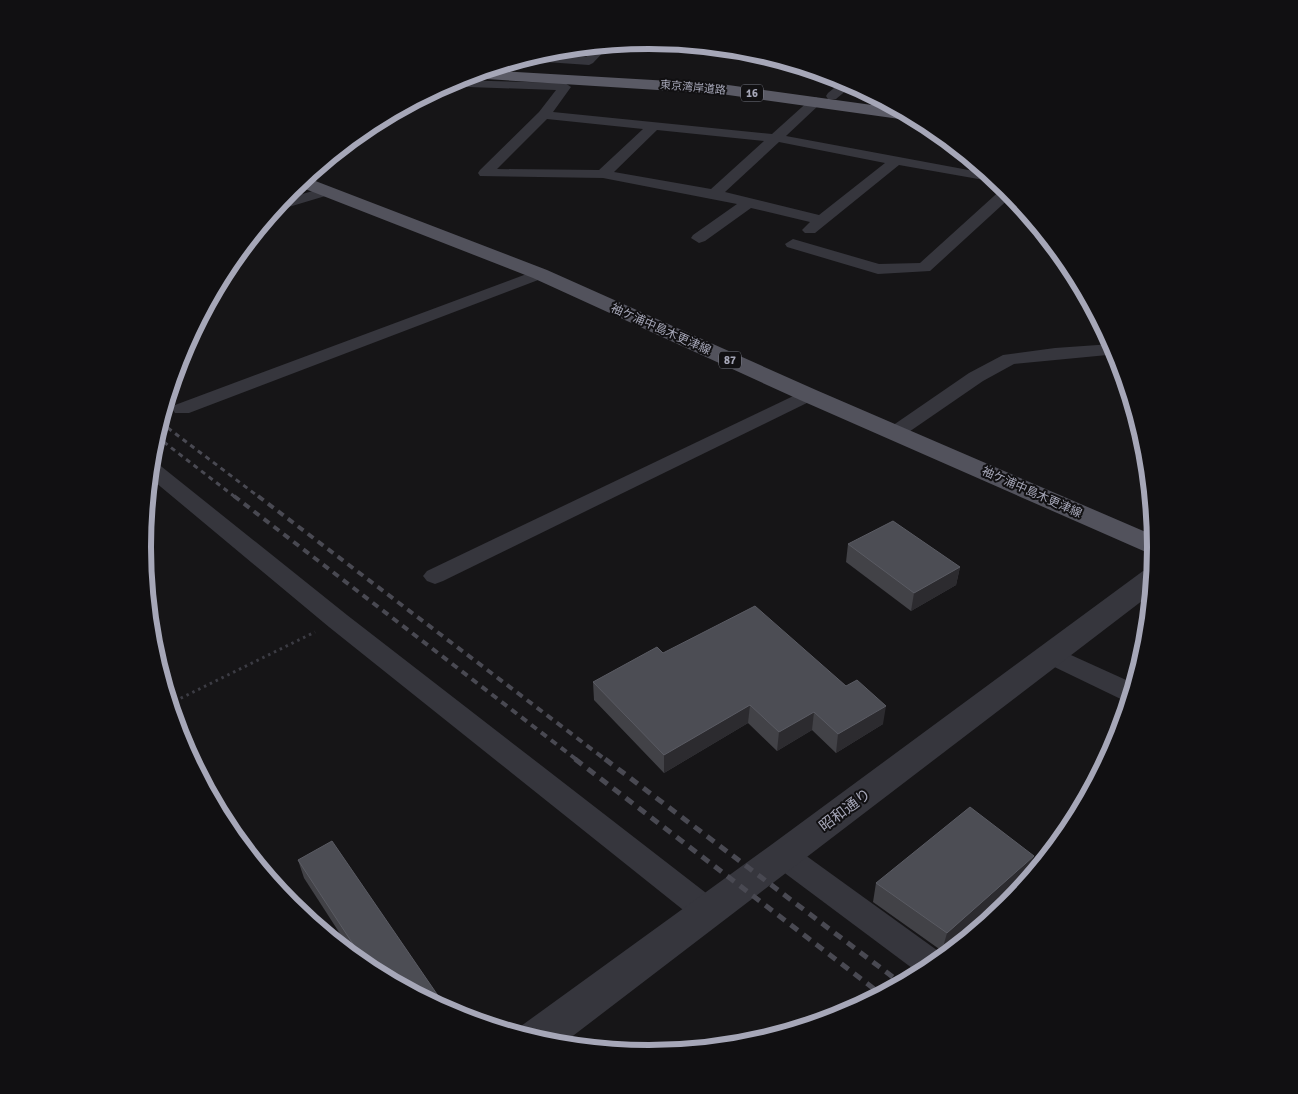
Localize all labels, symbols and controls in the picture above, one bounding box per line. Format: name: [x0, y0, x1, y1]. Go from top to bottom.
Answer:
street label: 東京湾岸道路: [660, 78, 726, 97]
road number: 16: [741, 85, 763, 102]
street label: 袖ケ浦中島木更津線: [608, 301, 713, 358]
road number: 87: [719, 352, 741, 368]
street label: 袖ケ浦中島木更津線: [979, 464, 1084, 521]
street label: 昭和通り: [816, 785, 874, 835]

